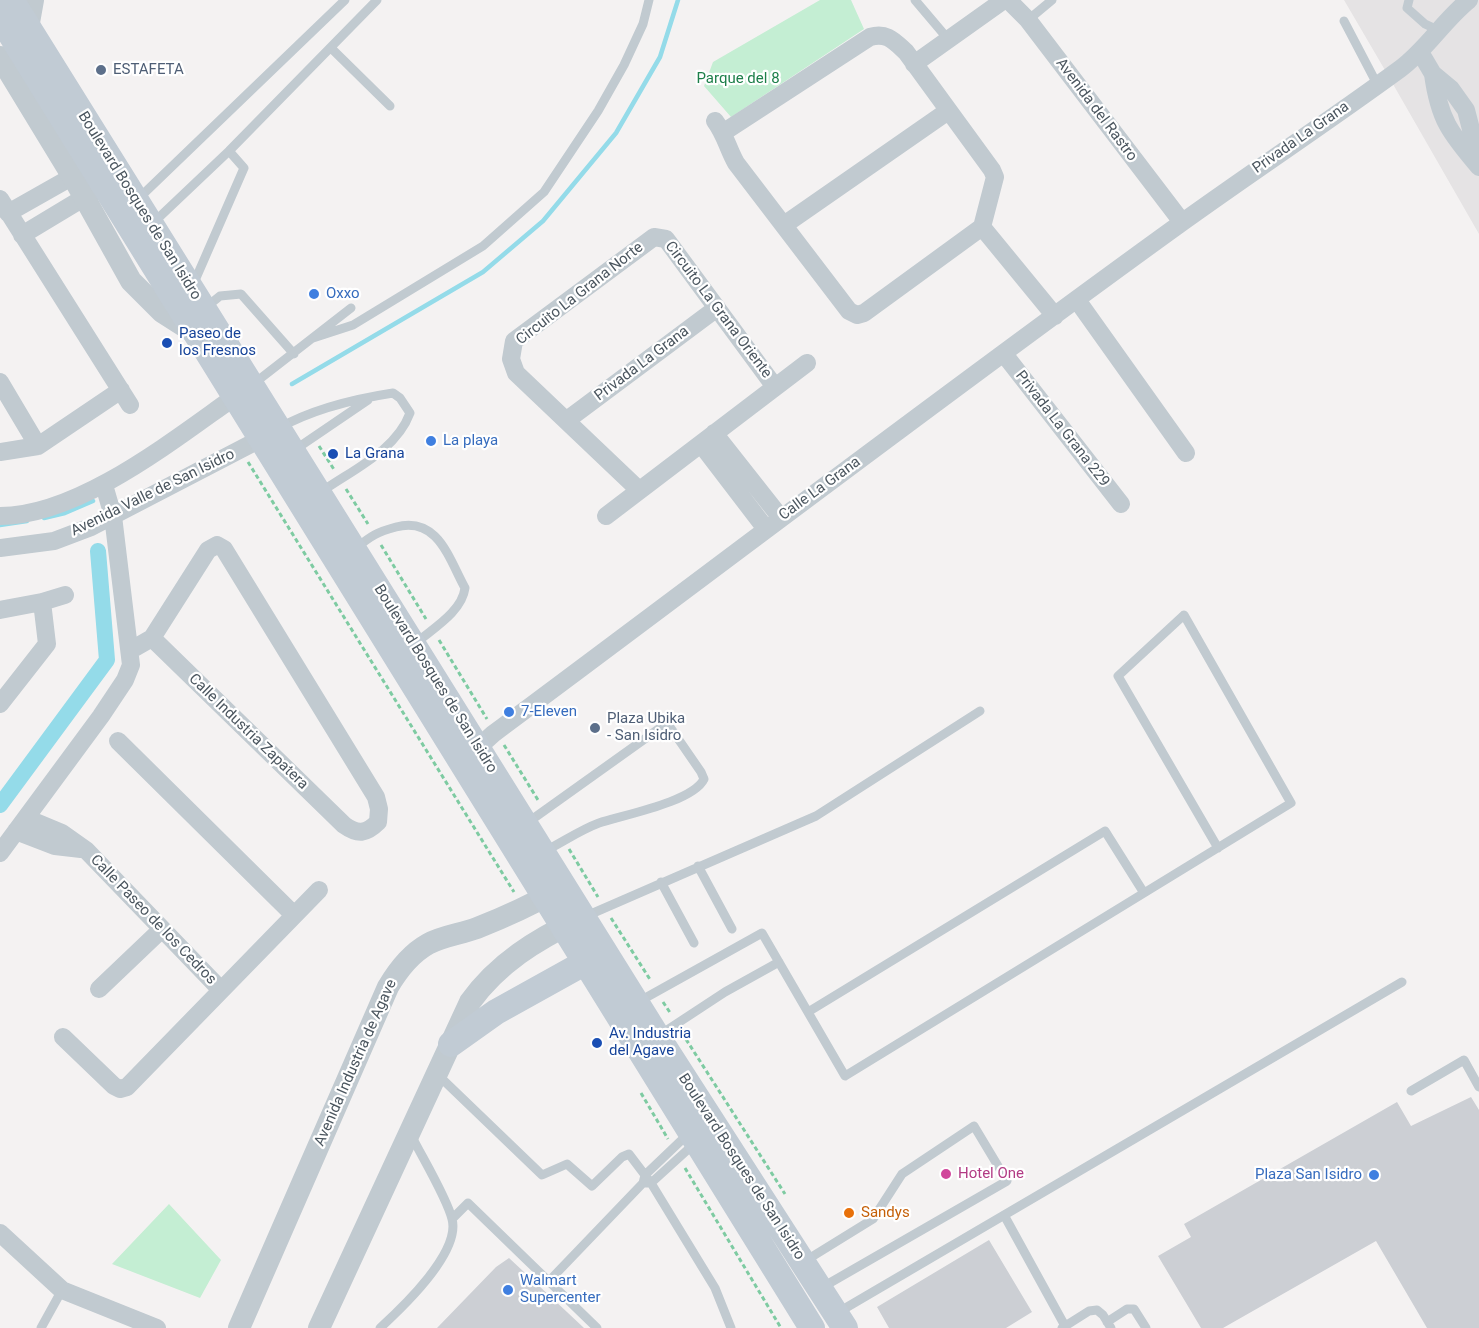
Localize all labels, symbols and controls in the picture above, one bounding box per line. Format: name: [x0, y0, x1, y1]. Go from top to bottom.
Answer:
street label: Avenida del Rastro: [1051, 55, 1141, 165]
place label: ESTAFETA: [113, 61, 184, 79]
marker: ESTAFETA: [94, 63, 108, 77]
park label: Parque del 8: [696, 70, 780, 88]
street label: Privada La Grana: [1249, 98, 1353, 178]
street label: Boulevard Bosques de San Isidro: [73, 109, 205, 303]
street label: Circuito La Grana Oriente: [661, 238, 775, 382]
street label: Circuito La Grana Norte: [513, 239, 647, 349]
place label: Oxxo: [326, 285, 360, 303]
marker: Oxxo: [307, 287, 321, 301]
street label: Privada La Grana: [591, 323, 693, 405]
place label: Paseo de los Fresnos: [179, 325, 256, 360]
marker: Paseo de los Fresnos: [160, 336, 174, 350]
street label: Privada La Grana 229: [1011, 367, 1113, 491]
place label: La playa: [443, 432, 498, 450]
marker: La playa: [424, 434, 438, 448]
place label: La Grana: [345, 445, 405, 463]
street label: Avenida Valle de San Isidro: [68, 446, 238, 540]
marker: La Grana: [326, 447, 340, 461]
street label: Calle La Grana: [776, 453, 864, 525]
street label: Boulevard Bosques de San Isidro: [369, 582, 501, 776]
street label: Calle Industria Zapatera: [185, 670, 311, 794]
place label: 7-Eleven: [521, 703, 577, 721]
marker: 7-Eleven: [502, 705, 516, 719]
place label: Plaza Ubika - San Isidro: [607, 710, 685, 745]
marker: Plaza Ubika - San Isidro: [588, 721, 602, 735]
street label: Calle Paseo de los Cedros: [86, 851, 220, 989]
street label: Avenida Industria de Agave: [311, 977, 401, 1149]
place label: Av. Industria del Agave: [609, 1025, 691, 1060]
marker: Av. Industria del Agave: [590, 1036, 604, 1050]
street label: Boulevard Bosques de San Isidro: [674, 1070, 808, 1264]
place label: Hotel One: [958, 1165, 1024, 1183]
place label: Plaza San Isidro: [1255, 1166, 1362, 1184]
marker: Hotel One: [939, 1167, 953, 1181]
marker: Plaza San Isidro: [1367, 1168, 1381, 1182]
place label: Sandys: [861, 1204, 910, 1222]
marker: Sandys: [842, 1206, 856, 1220]
place label: Walmart Supercenter: [520, 1272, 601, 1307]
marker: Walmart Supercenter: [501, 1283, 515, 1297]

